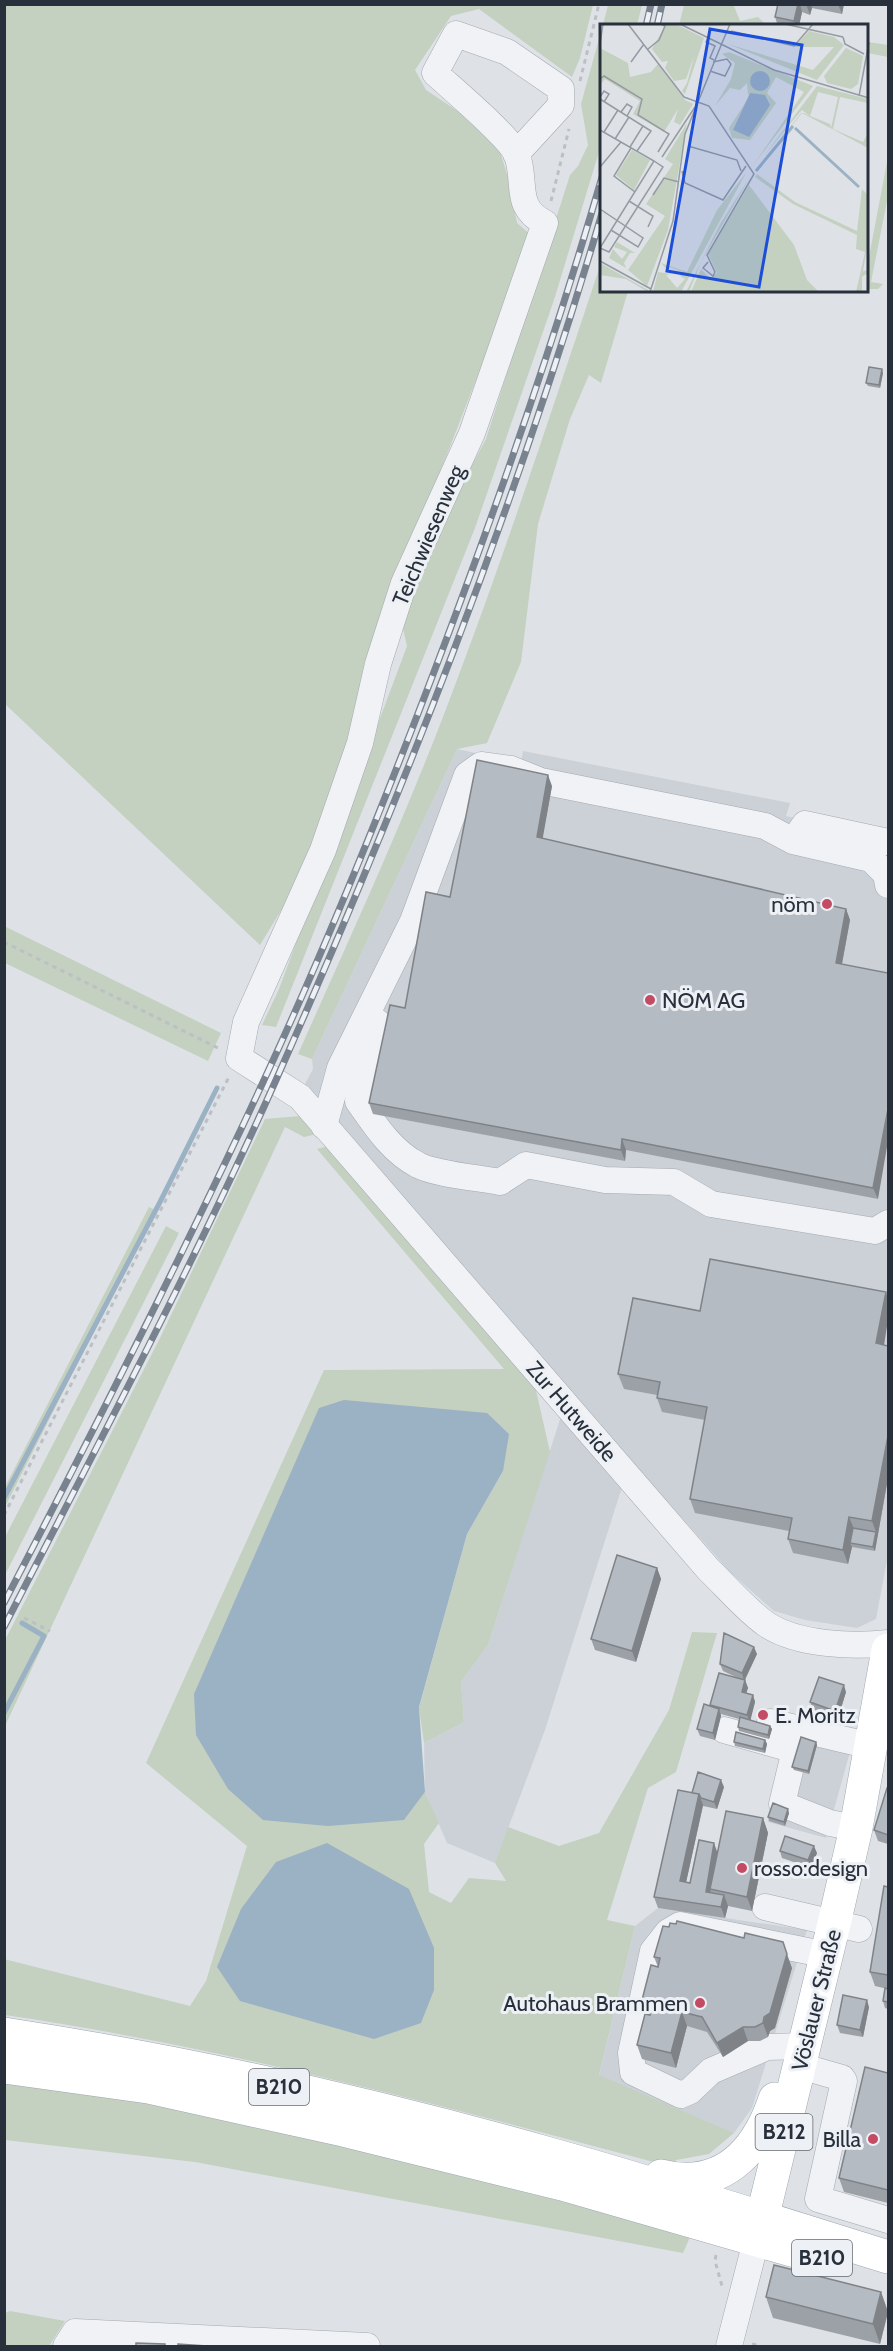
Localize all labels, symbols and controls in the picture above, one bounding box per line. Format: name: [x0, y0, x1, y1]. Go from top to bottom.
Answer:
inset map: [600, 24, 869, 292]
street label: Teichwiesenweg: [387, 460, 471, 610]
place label: nöm: [771, 891, 815, 918]
marker: nöm: [820, 897, 834, 911]
place label: NÖM AG: [662, 987, 745, 1014]
marker: NÖM AG: [643, 993, 657, 1007]
street label: Zur Hutweide: [521, 1356, 623, 1467]
place label: E. Moritz: [775, 1702, 856, 1729]
marker: E. Moritz: [756, 1708, 770, 1722]
place label: rosso:design: [754, 1855, 868, 1882]
marker: rosso:design: [735, 1861, 749, 1875]
street label: Vöslauer Straße: [786, 1927, 847, 2074]
place label: Autohaus Brammen: [503, 1990, 688, 2017]
marker: Autohaus Brammen: [693, 1996, 707, 2010]
road number: B210: [249, 2069, 309, 2105]
road number: B212: [756, 2114, 812, 2150]
place label: Billa: [822, 2126, 861, 2153]
marker: Billa: [866, 2132, 880, 2146]
road number: B210: [792, 2240, 852, 2276]

